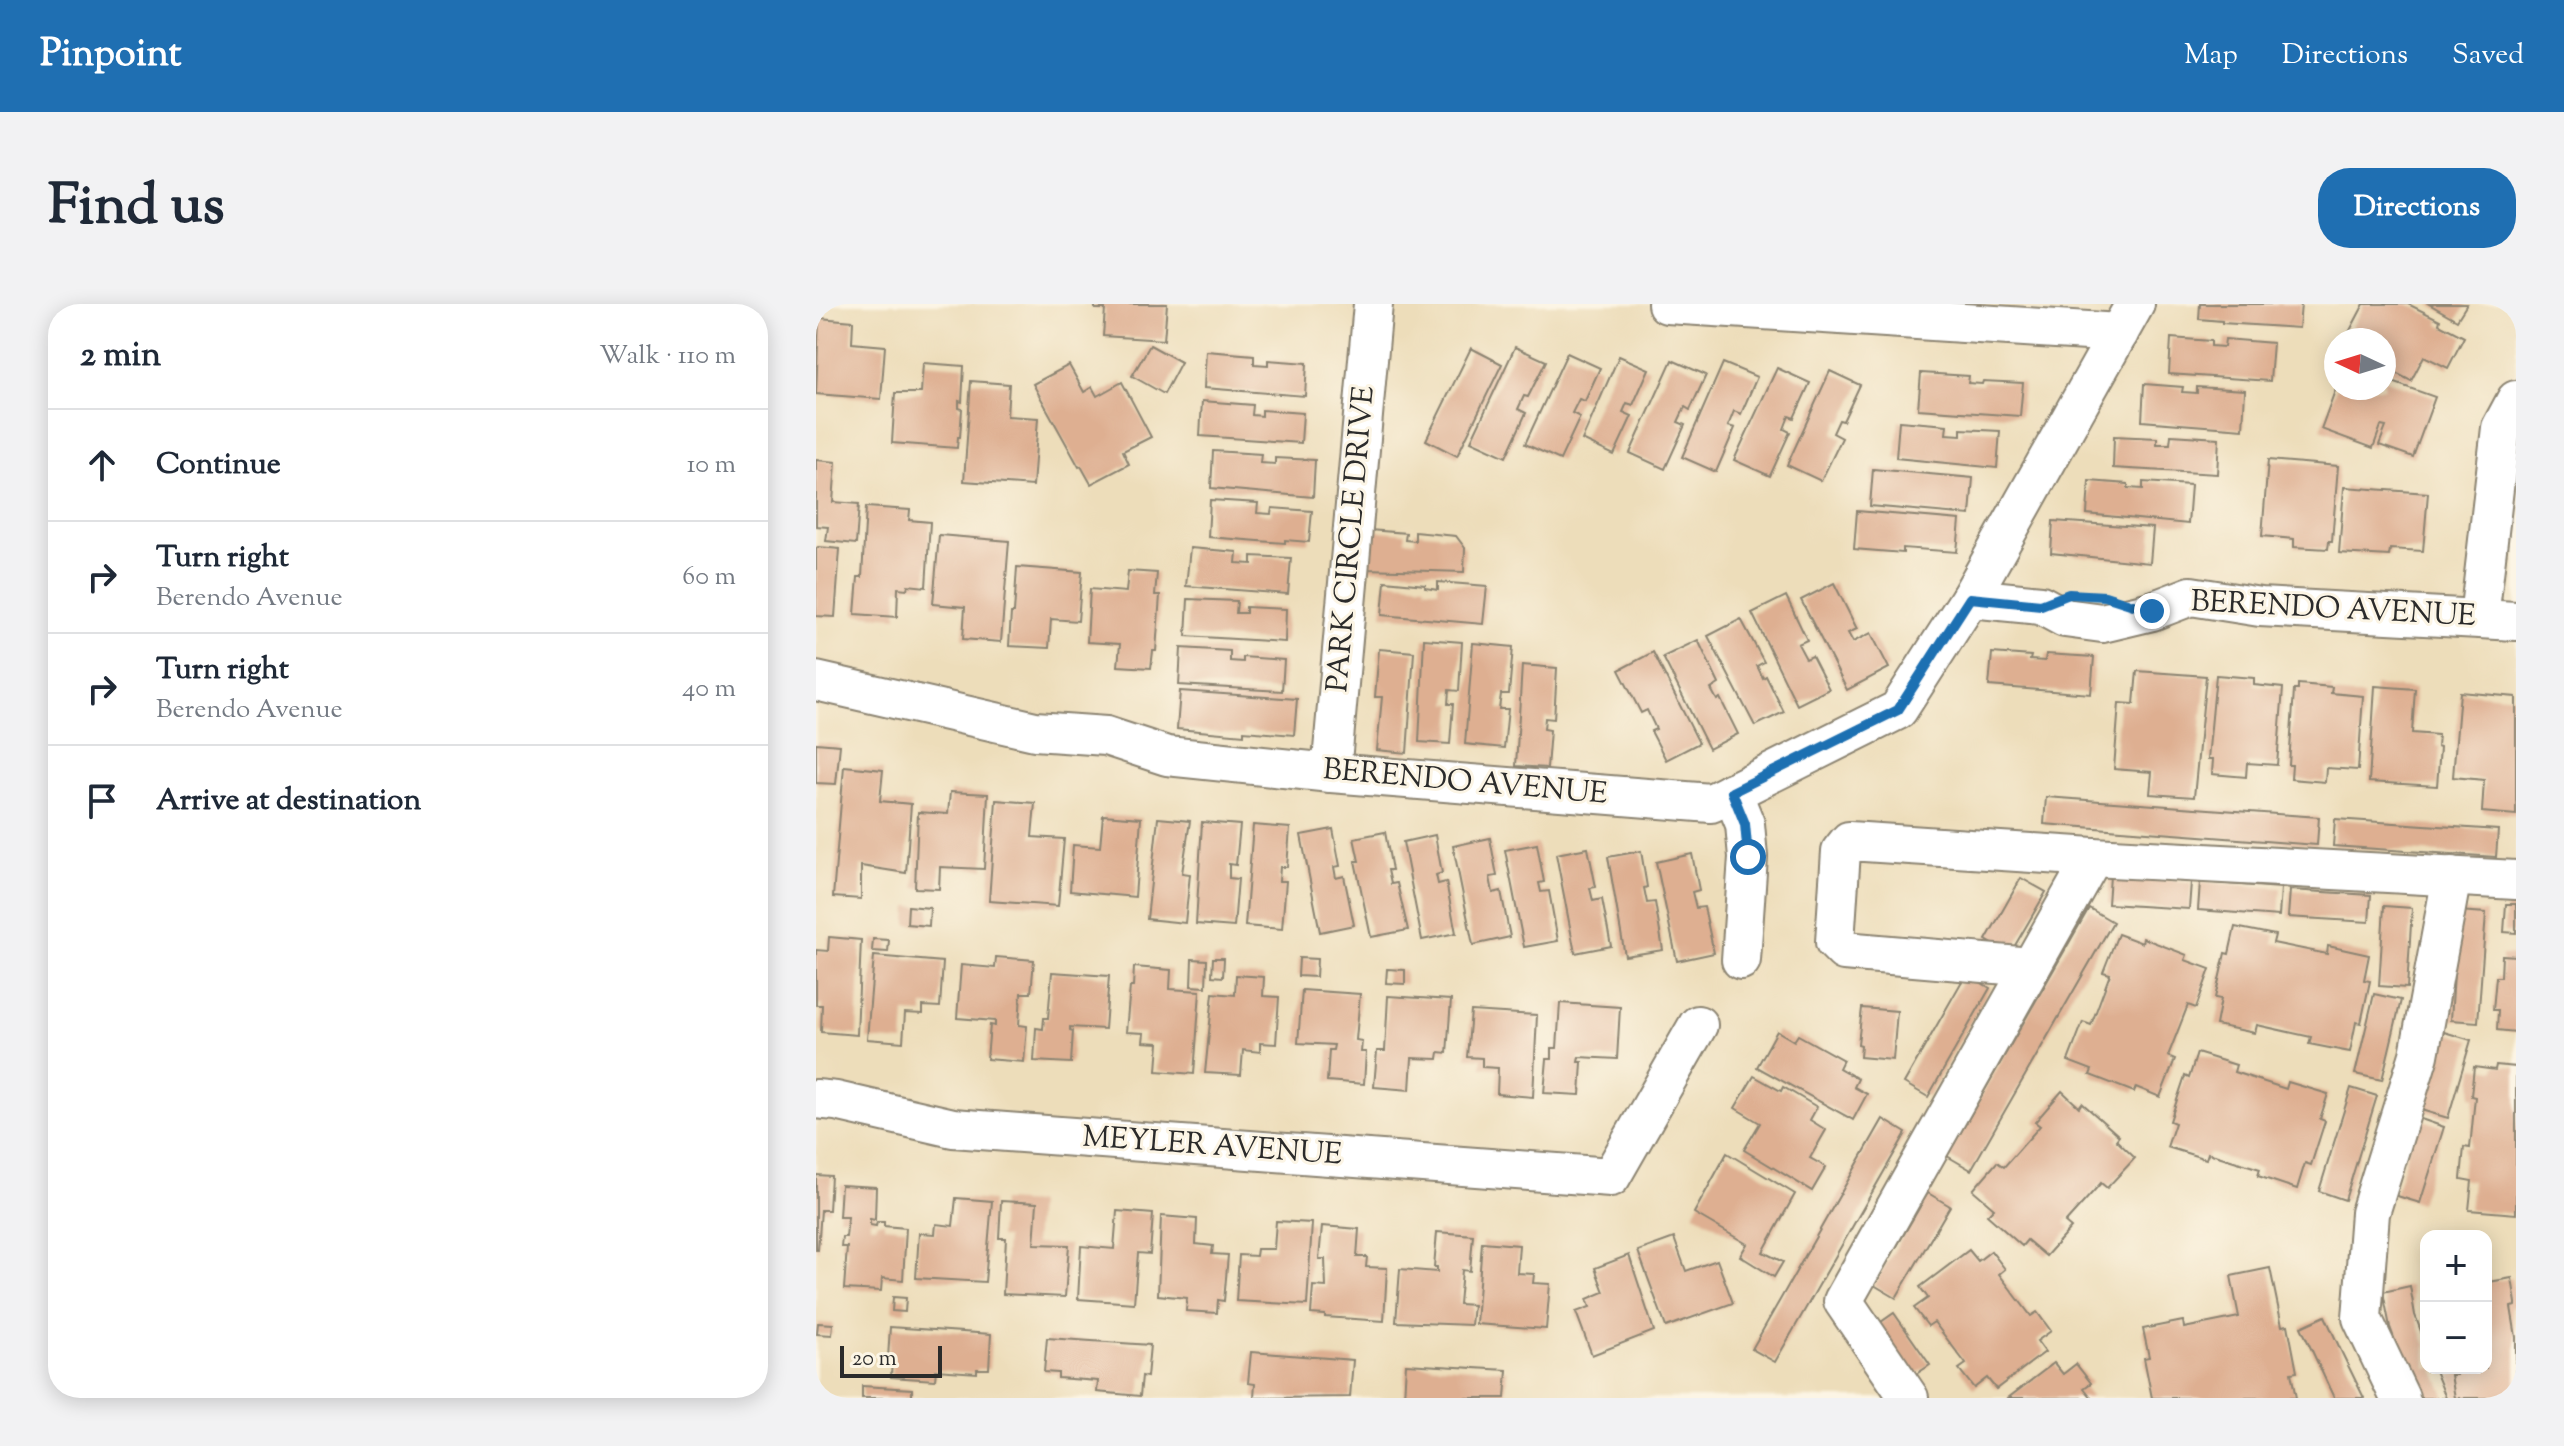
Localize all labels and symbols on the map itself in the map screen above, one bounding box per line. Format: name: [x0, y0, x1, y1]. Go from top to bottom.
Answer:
north arrow: [2324, 328, 2396, 400]
street label: PARK CIRCLE DRIVE: [1317, 384, 1387, 694]
street label: BERENDO AVENUE: [2189, 581, 2477, 639]
route end: [2134, 593, 2170, 629]
street label: BERENDO AVENUE: [1321, 749, 1609, 817]
route start: [1730, 839, 1766, 875]
street label: MEYLER AVENUE: [1081, 1116, 1343, 1178]
scale bar: [840, 1342, 942, 1378]

